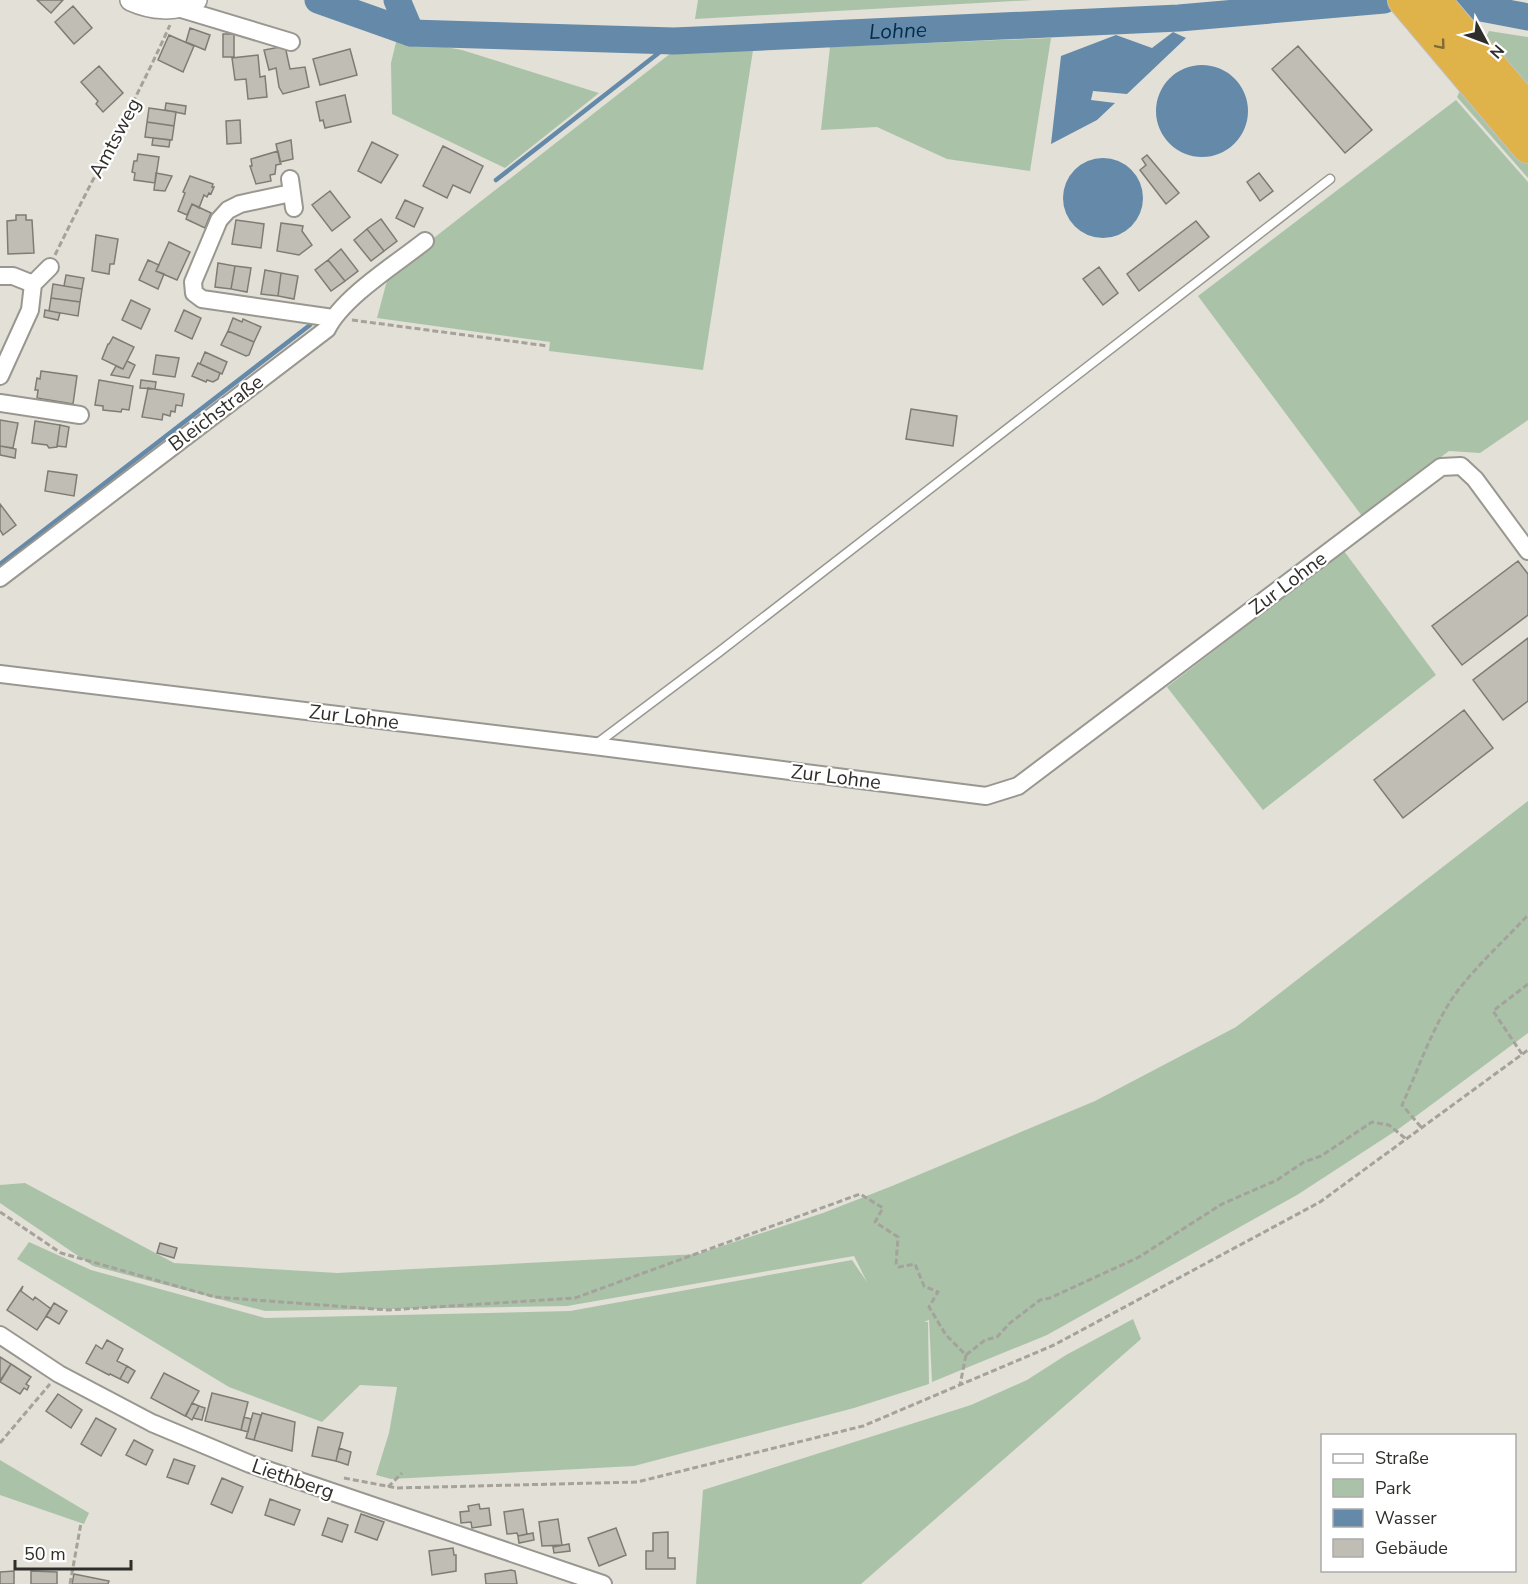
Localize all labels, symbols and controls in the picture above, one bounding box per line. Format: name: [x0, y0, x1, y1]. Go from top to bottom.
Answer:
north arrow: [1456, 12, 1516, 72]
water label: Lohne: [868, 15, 928, 46]
one-way arrow: [1434, 38, 1445, 49]
text: N: [1484, 39, 1509, 63]
street label: Amtsweg: [83, 93, 147, 183]
street label: Bleichstraße: [163, 368, 269, 458]
street label: Zur Lohne: [1244, 545, 1332, 621]
street label: Zur Lohne: [308, 698, 400, 736]
street label: Zur Lohne: [790, 758, 882, 796]
legend: [1321, 1434, 1516, 1572]
text: Straße: [1375, 1446, 1429, 1470]
street label: Liethberg: [248, 1452, 338, 1506]
text: Park: [1375, 1476, 1412, 1500]
text: Wasser: [1375, 1506, 1437, 1530]
scale bar: [15, 1533, 130, 1571]
text: Gebäude: [1375, 1536, 1448, 1560]
text: 50 m: [24, 1542, 66, 1566]

